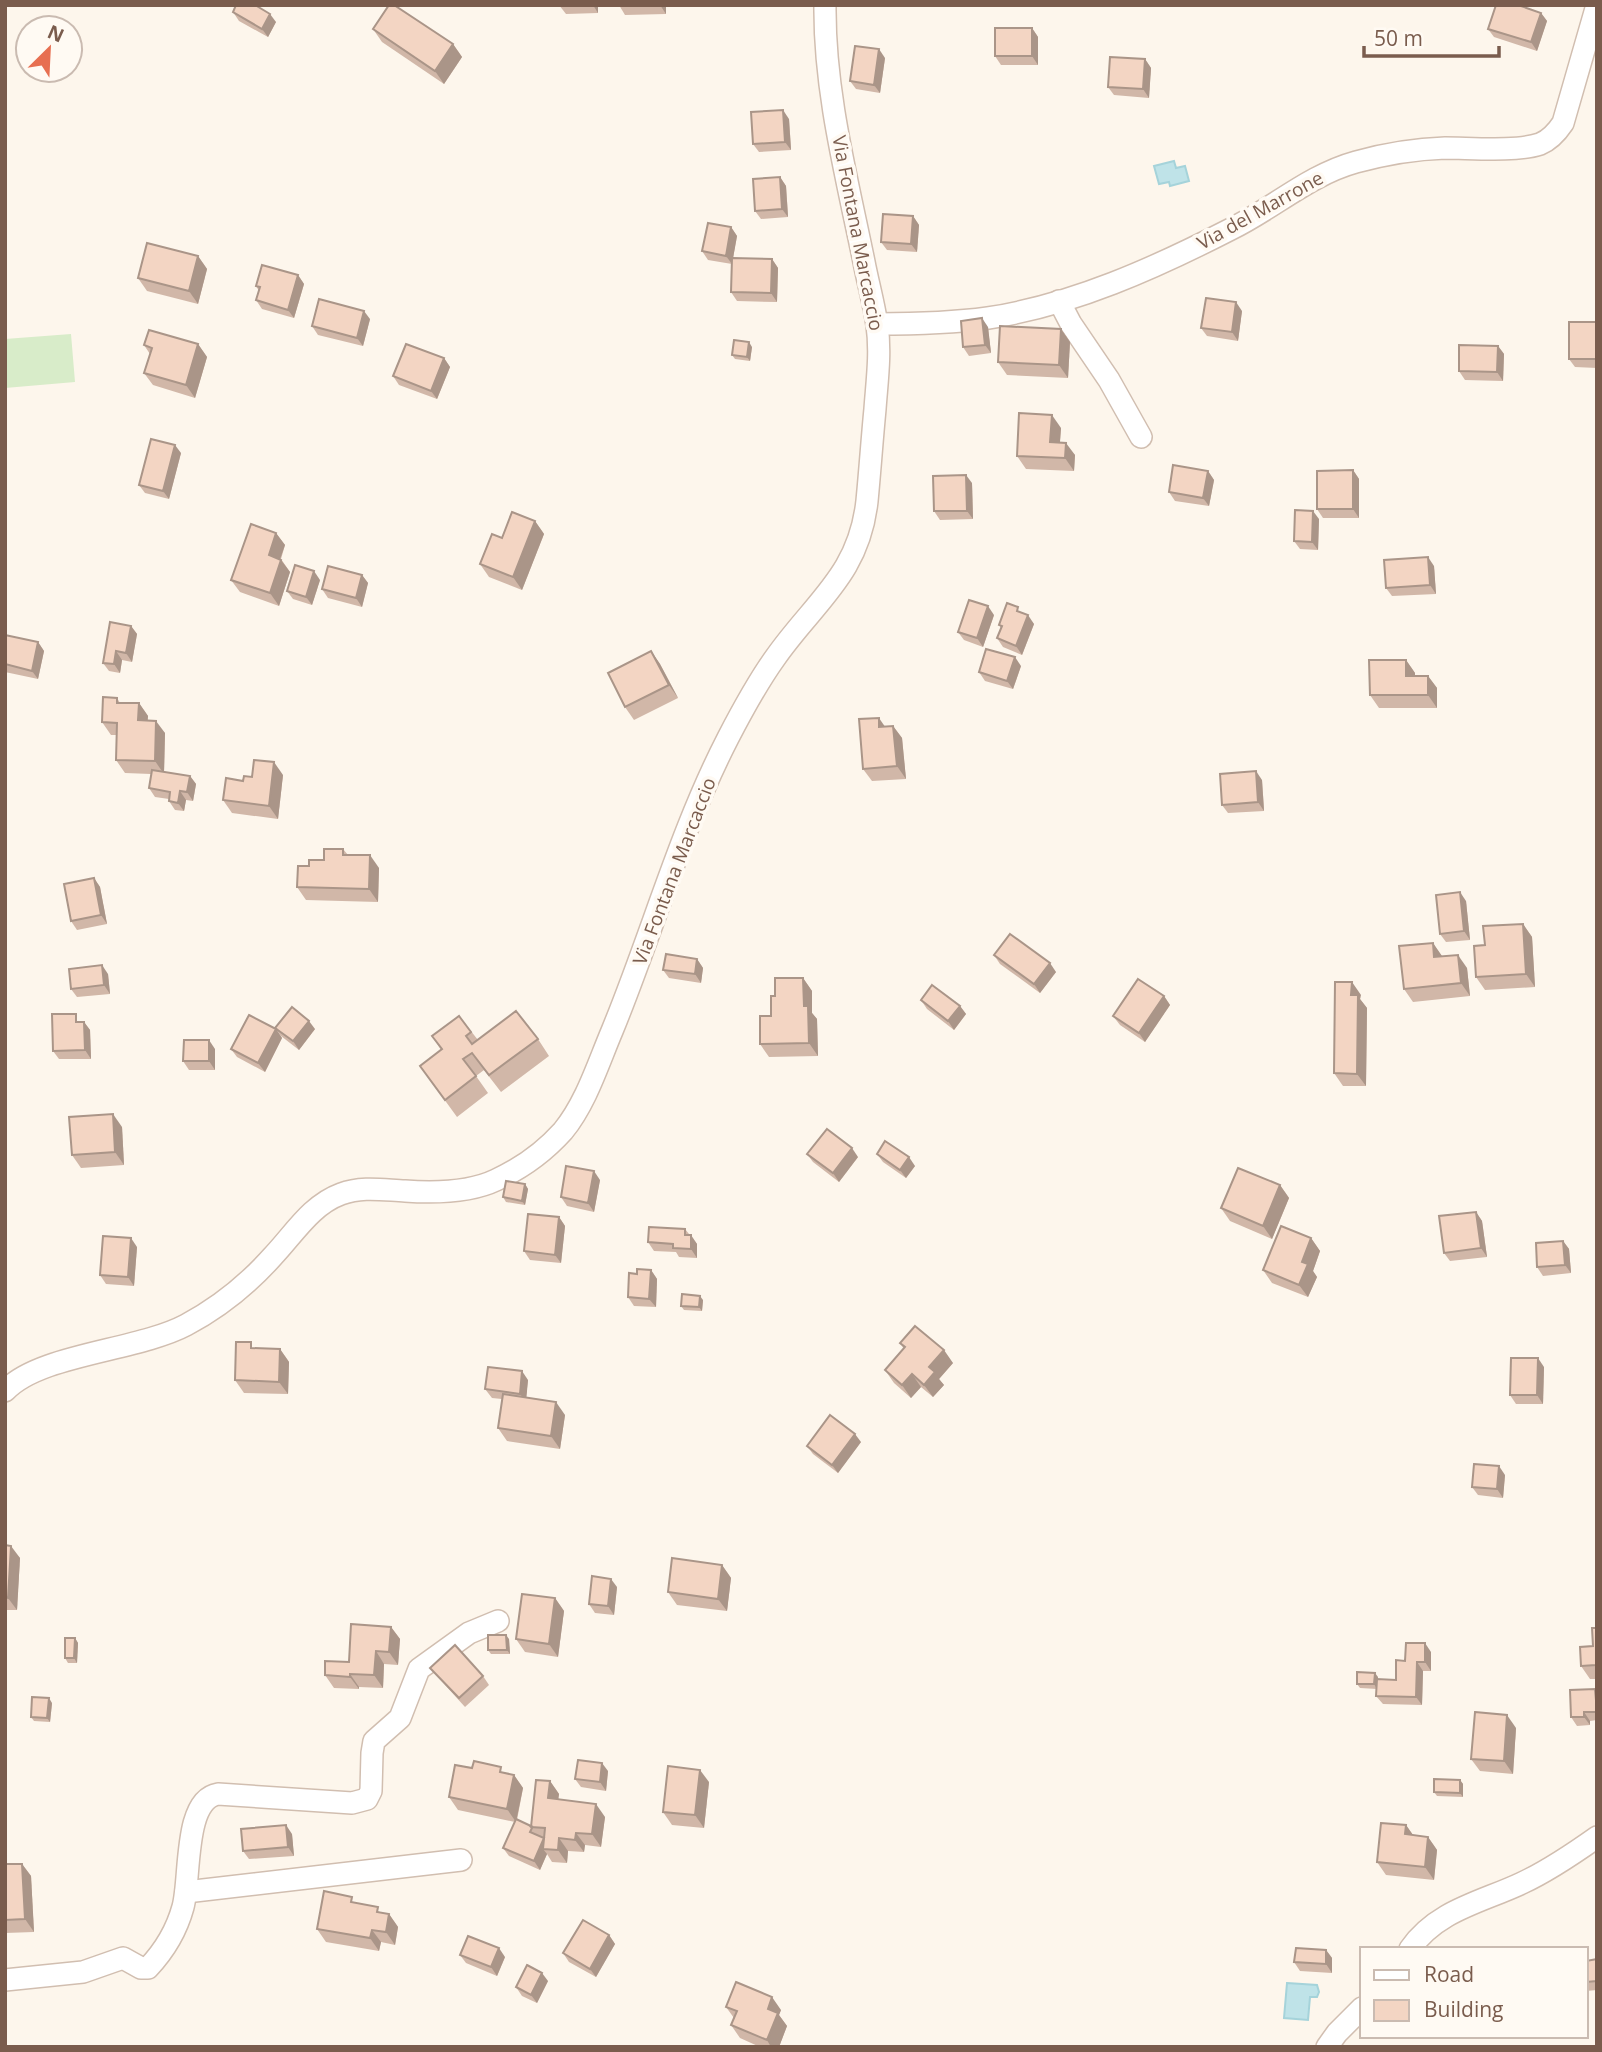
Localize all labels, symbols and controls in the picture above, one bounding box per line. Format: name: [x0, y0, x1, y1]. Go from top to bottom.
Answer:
north arrow: [14, 14, 84, 84]
scale bar: [1364, 14, 1499, 58]
text: N: [44, 18, 68, 48]
text: 50 m: [1374, 24, 1423, 52]
street label: Via Fontana Marcaccio: [826, 133, 890, 333]
street label: Via del Marrone: [1192, 165, 1328, 255]
street label: Via Fontana Marcaccio: [626, 774, 722, 968]
legend: [1360, 1947, 1588, 2038]
text: Road: [1424, 1960, 1474, 1988]
text: Building: [1424, 1995, 1503, 2023]

